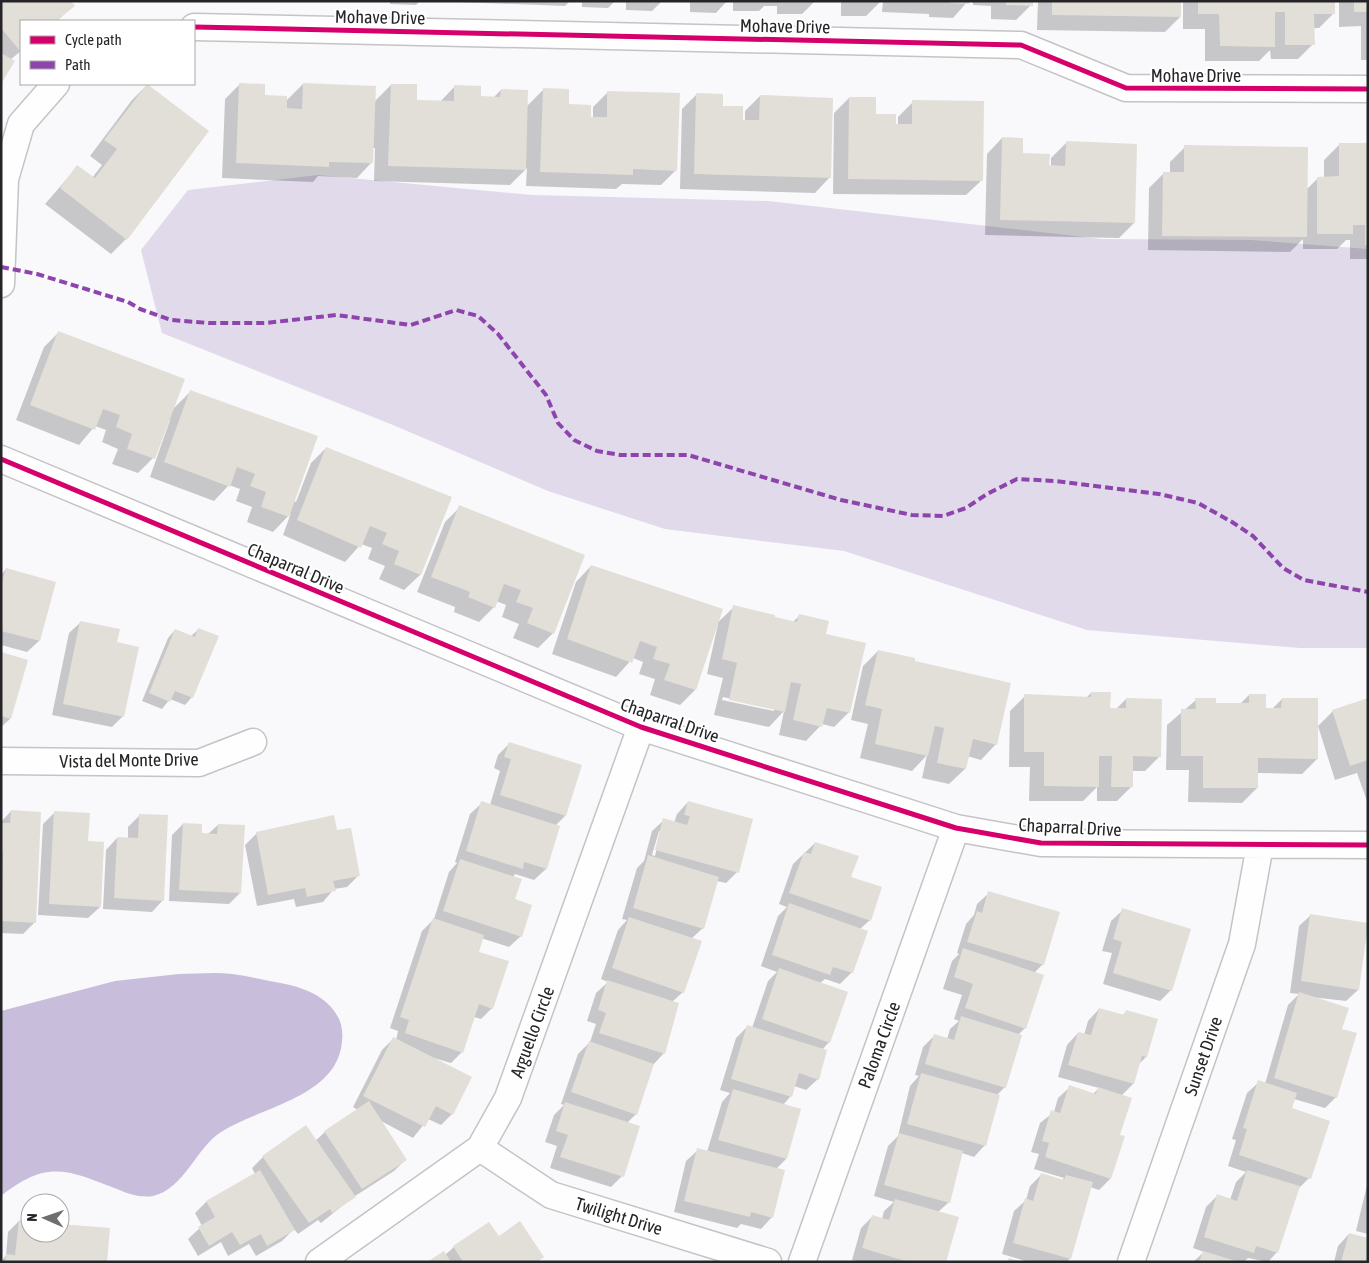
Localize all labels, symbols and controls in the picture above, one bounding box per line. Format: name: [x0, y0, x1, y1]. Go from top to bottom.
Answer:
street label: Mohave Drive: [335, 6, 425, 28]
street label: Mohave Drive: [740, 15, 830, 37]
legend: [20, 20, 195, 85]
text: Cycle path: [65, 31, 122, 48]
text: Path: [65, 56, 91, 73]
street label: Mohave Drive: [1151, 65, 1241, 86]
street label: Chaparral Drive: [245, 538, 347, 598]
street label: Chaparral Drive: [618, 693, 722, 747]
street label: Vista del Monte Drive: [59, 748, 199, 772]
street label: Chaparral Drive: [1018, 814, 1122, 840]
street label: Arguello Circle: [506, 984, 558, 1080]
street label: Paloma Circle: [854, 999, 904, 1091]
street label: Sunset Drive: [1180, 1014, 1226, 1098]
north arrow: [20, 1193, 70, 1243]
street label: Twilight Drive: [573, 1193, 665, 1239]
text: N: [24, 1213, 40, 1222]

